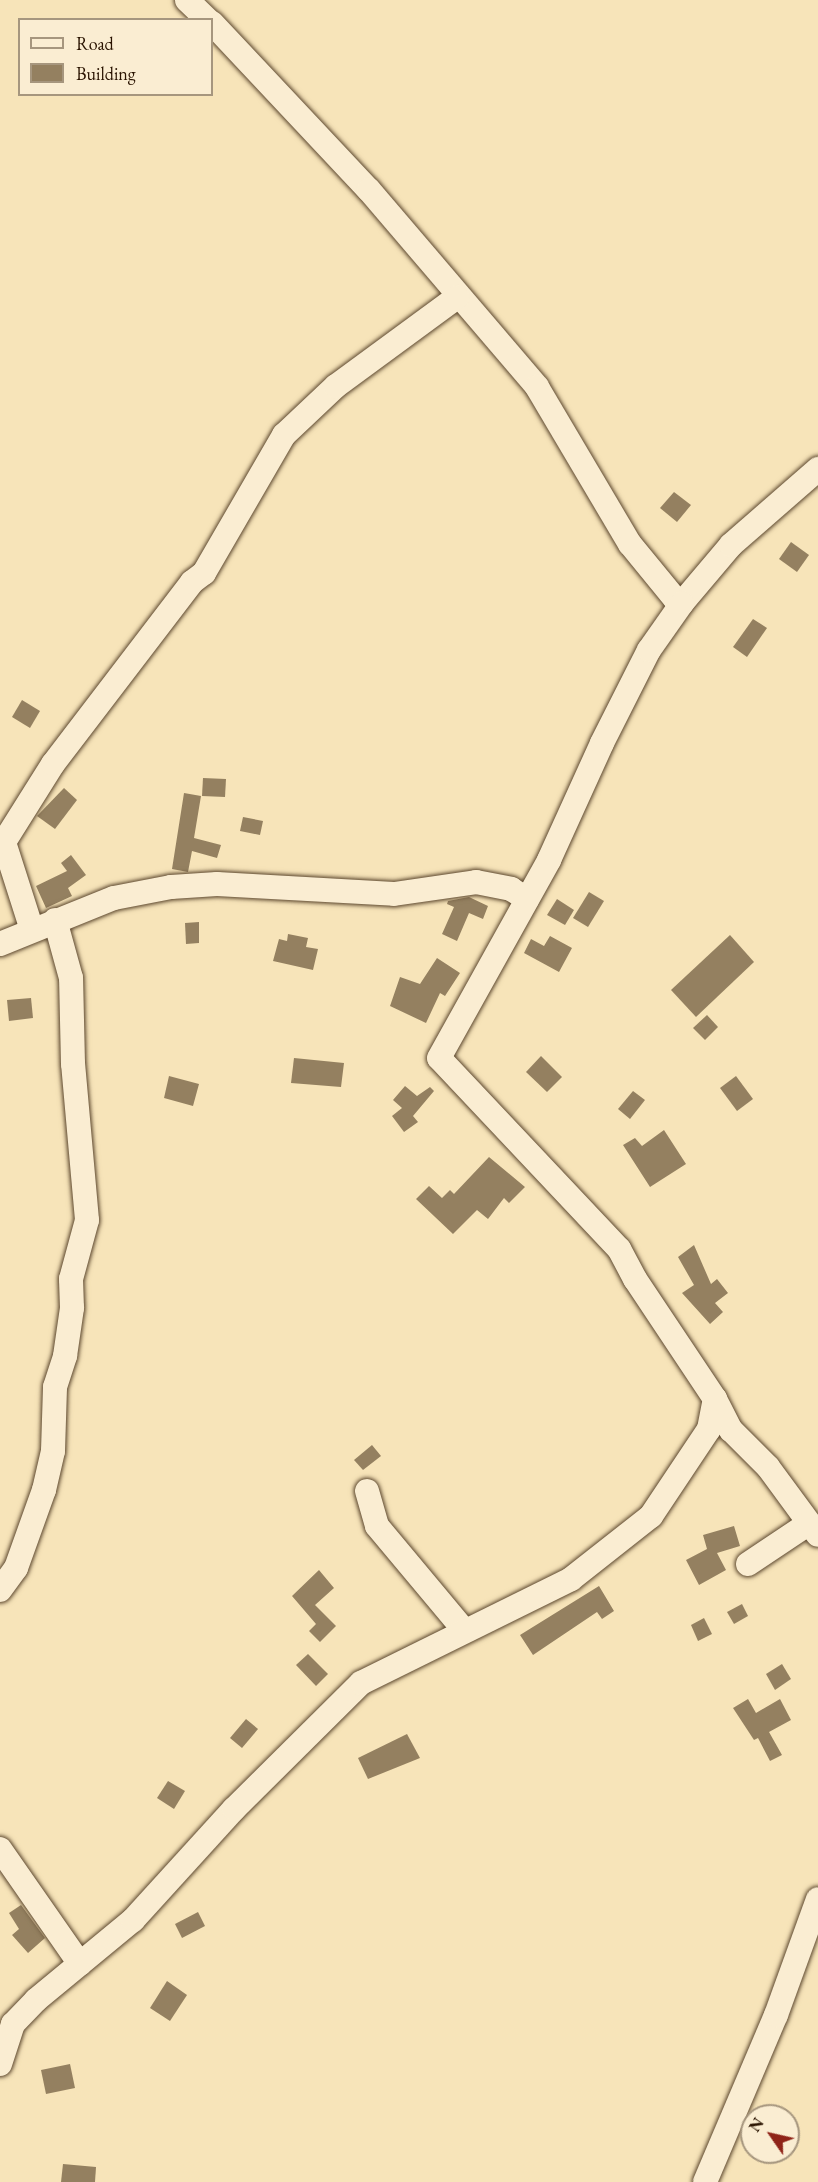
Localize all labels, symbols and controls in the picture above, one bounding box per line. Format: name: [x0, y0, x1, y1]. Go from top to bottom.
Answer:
legend: [18, 18, 213, 96]
text: Road: [76, 32, 114, 55]
text: Building: [76, 62, 136, 85]
north arrow: [740, 2104, 800, 2164]
text: N: [744, 2114, 769, 2136]

